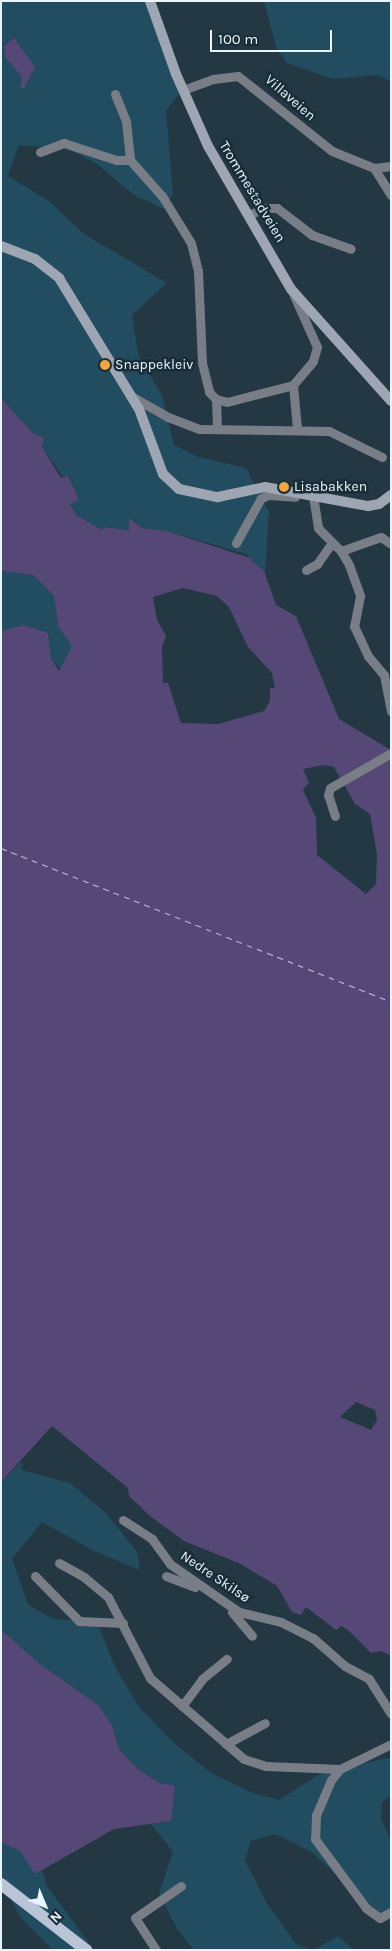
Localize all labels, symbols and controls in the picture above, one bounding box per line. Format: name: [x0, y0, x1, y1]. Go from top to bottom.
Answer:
scale bar: [212, 20, 334, 52]
text: 100 m: [218, 30, 258, 48]
street label: Villaveien: [261, 71, 319, 125]
street label: Trommestadveien: [215, 138, 289, 246]
place label: Snappekleiv: [115, 357, 193, 373]
marker: Snappekleiv: [99, 359, 111, 371]
place label: Lisabakken: [294, 479, 367, 495]
marker: Lisabakken: [278, 481, 290, 493]
street label: Nedre Skilsø: [177, 1548, 253, 1606]
north arrow: [20, 1881, 70, 1931]
text: N: [46, 1907, 66, 1927]

